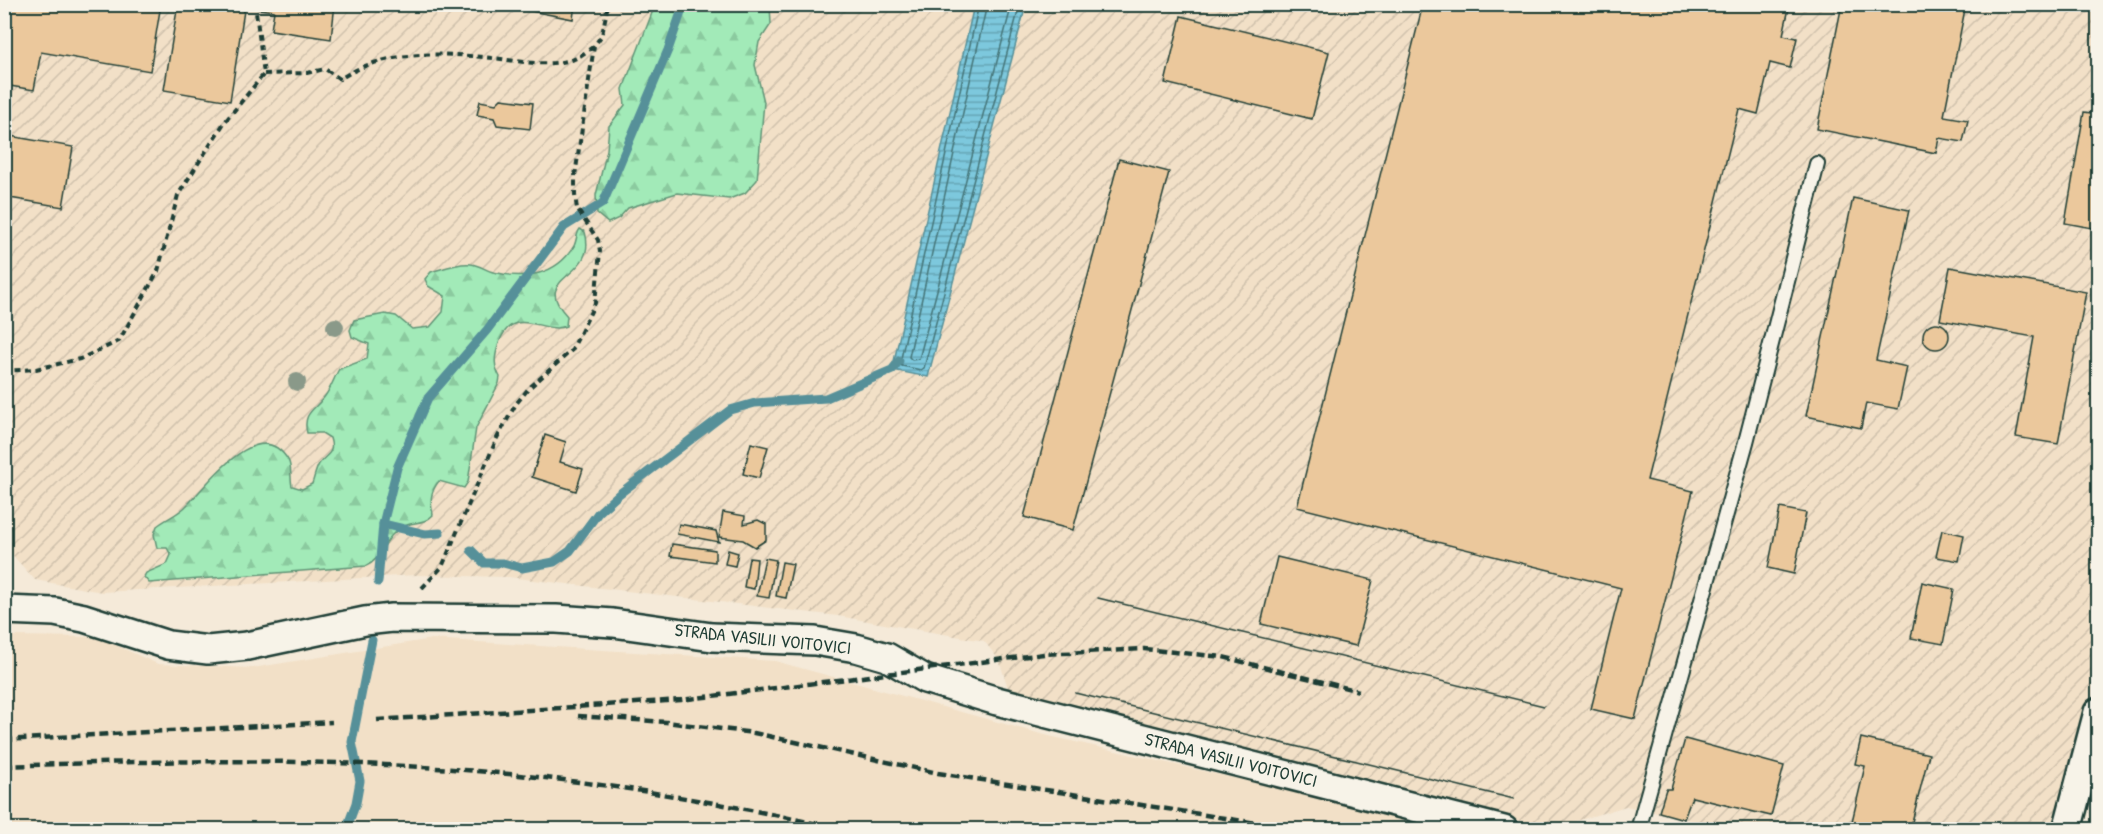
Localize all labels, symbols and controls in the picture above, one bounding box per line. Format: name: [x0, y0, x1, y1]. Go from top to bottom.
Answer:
street label: STRADA VASILII VOITOVICI: [674, 617, 852, 660]
street label: STRADA VASILII VOITOVICI: [1142, 726, 1320, 793]

